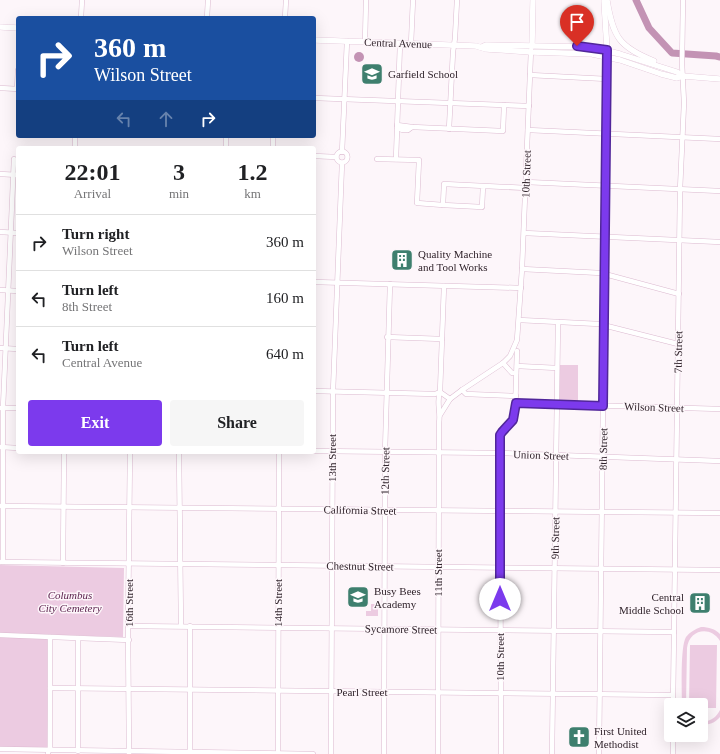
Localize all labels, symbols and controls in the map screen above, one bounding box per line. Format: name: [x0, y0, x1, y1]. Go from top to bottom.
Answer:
pin: [560, 5, 594, 46]
icon: arrive: [566, 11, 588, 33]
icon: right: [28, 32, 80, 84]
text: 360 m: [94, 32, 166, 63]
street label: Central Avenue: [364, 36, 432, 50]
school or university icon: Garfield School: [359, 61, 385, 87]
text: Wilson Street: [94, 65, 192, 85]
place label: Garfield School: [388, 68, 458, 80]
icon: left: [113, 108, 135, 130]
icon: ahead: [155, 108, 177, 130]
icon: right: [197, 108, 219, 130]
street label: 10th Street: [519, 150, 533, 198]
text: 22:01: [64, 159, 120, 185]
text: 3: [173, 159, 185, 185]
text: 1.2: [238, 159, 268, 185]
text: Arrival: [74, 186, 111, 201]
text: min: [169, 186, 189, 201]
text: km: [244, 186, 261, 201]
text: Turn right: [62, 226, 129, 242]
icon: right: [28, 232, 50, 254]
text: 360 m: [266, 234, 304, 250]
text: Wilson Street: [62, 243, 133, 258]
building icon: Quality Machine and Tool Works: [389, 247, 415, 273]
place label: Quality Machine and Tool Works: [418, 248, 492, 273]
text: Turn left: [62, 282, 119, 298]
icon: left: [28, 288, 50, 310]
text: 160 m: [266, 290, 304, 306]
text: 8th Street: [62, 299, 112, 314]
street label: 7th Street: [672, 331, 684, 373]
text: Turn left: [62, 338, 119, 354]
icon: left: [28, 344, 50, 366]
text: 640 m: [266, 346, 304, 362]
text: Central Avenue: [62, 355, 142, 370]
button: Exit: [28, 400, 162, 446]
button: Share: [170, 400, 304, 446]
street label: Wilson Street: [624, 400, 684, 414]
street label: 8th Street: [597, 428, 609, 470]
street label: 13th Street: [326, 434, 338, 482]
street label: 12th Street: [379, 447, 391, 495]
street label: Union Street: [513, 448, 569, 462]
street label: California Street: [323, 503, 397, 517]
street label: 9th Street: [549, 517, 561, 559]
street label: 11th Street: [432, 549, 444, 597]
street label: Chestnut Street: [326, 559, 394, 573]
position arrow: [479, 578, 521, 620]
street label: 16th Street: [123, 579, 135, 627]
street label: 14th Street: [272, 579, 284, 627]
school or university icon: Busy Bees Academy: [345, 584, 371, 610]
place label: Busy Bees Academy: [374, 585, 421, 610]
park label: Columbus City Cemetery: [38, 589, 102, 614]
building icon: Central Middle School: [687, 590, 713, 616]
place label: Central Middle School: [619, 591, 684, 616]
street label: Sycamore Street: [365, 622, 437, 636]
street label: 10th Street: [494, 633, 506, 681]
street label: Pearl Street: [336, 686, 388, 698]
map controls: [664, 698, 708, 742]
button: layers: [664, 698, 708, 742]
church icon: First United Methodist: [566, 724, 592, 750]
place label: First United Methodist: [594, 725, 647, 750]

